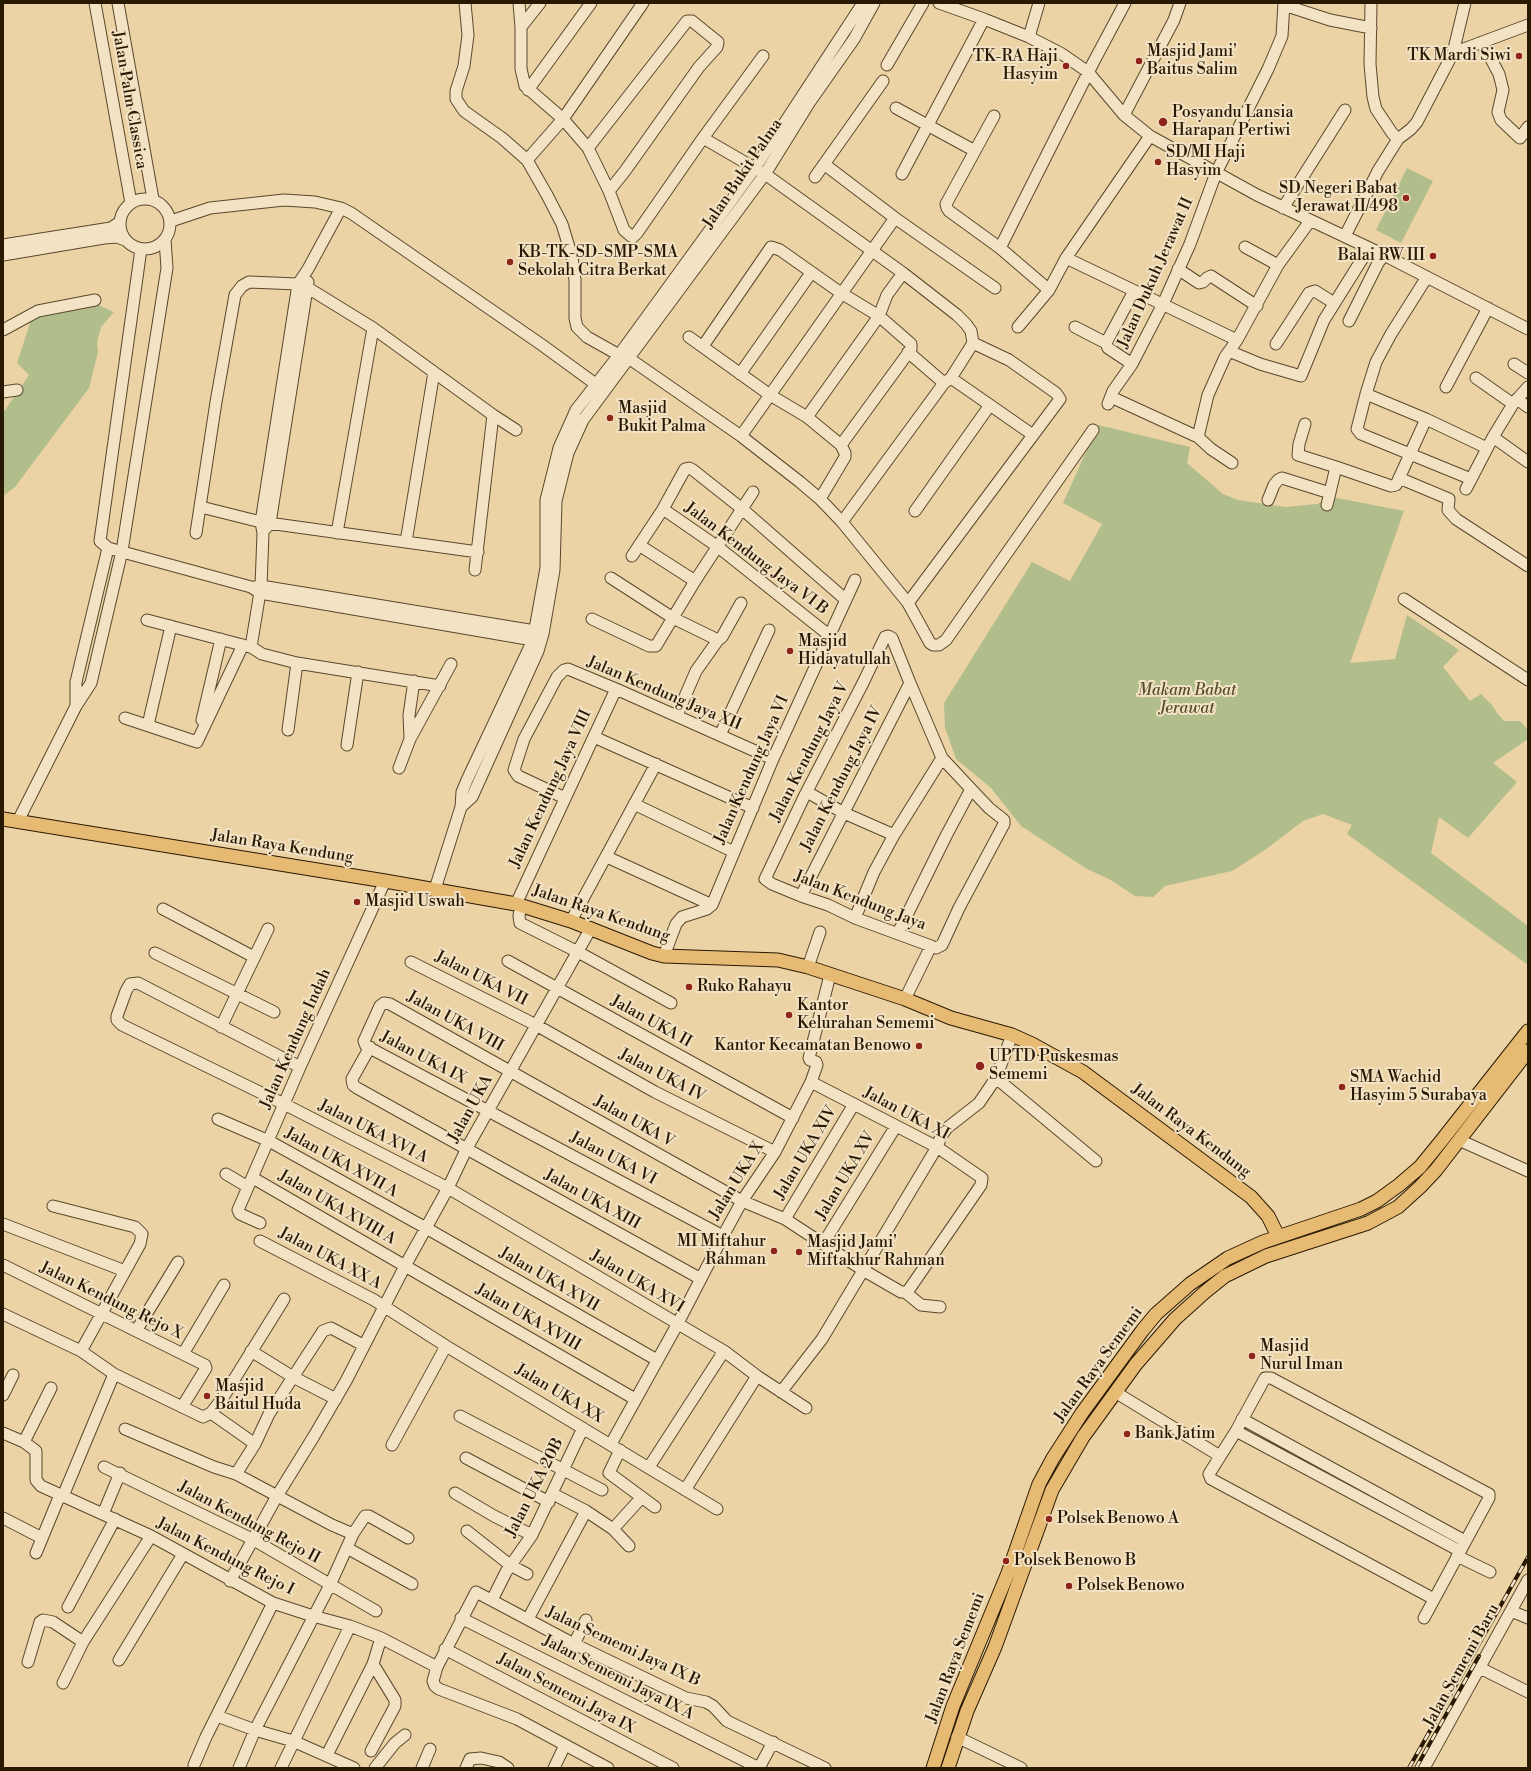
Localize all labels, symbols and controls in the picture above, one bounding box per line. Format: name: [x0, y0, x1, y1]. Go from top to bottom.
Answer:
street label: Jalan Palm Classica: [107, 29, 151, 171]
place label: Masjid Jami' Baitus Salim: [1147, 42, 1238, 80]
place label: TK Mardi Siwi: [1407, 46, 1511, 66]
place label: TK-RA Haji Hasyim: [973, 47, 1058, 85]
marker: TK Mardi Siwi: [1514, 51, 1524, 61]
marker: Masjid Jami' Baitus Salim: [1134, 56, 1144, 66]
marker: TK-RA Haji Hasyim: [1061, 61, 1071, 71]
place label: Posyandu Lansia Harapan Pertiwi: [1172, 103, 1294, 141]
street label: Jalan Bukit Palma: [699, 115, 787, 233]
marker: Posyandu Lansia Harapan Pertiwi: [1157, 116, 1169, 128]
place label: SD/MI Haji Hasyim: [1166, 143, 1246, 181]
marker: SD/MI Haji Hasyim: [1153, 157, 1163, 167]
place label: SD Negeri Babat Jerawat II/498: [1279, 179, 1398, 217]
marker: SD Negeri Babat Jerawat II/498: [1401, 193, 1411, 203]
street label: Jalan Dukuh Jerawat II: [1114, 195, 1198, 351]
place label: KB-TK-SD-SMP-SMA Sekolah Citra Berkat: [518, 243, 678, 281]
place label: Balai RW III: [1338, 246, 1425, 266]
marker: Balai RW III: [1428, 251, 1438, 261]
marker: KB-TK-SD-SMP-SMA Sekolah Citra Berkat: [505, 257, 515, 267]
place label: Masjid Bukit Palma: [618, 399, 706, 437]
marker: Masjid Bukit Palma: [605, 413, 615, 423]
street label: Jalan Kendung Jaya VI B: [680, 499, 832, 619]
place label: Masjid Hidayatullah: [798, 632, 891, 670]
marker: Masjid Hidayatullah: [785, 646, 795, 656]
street label: Jalan Kendung Jaya XII: [584, 653, 744, 735]
street label: Jalan Kendung Jaya V: [766, 679, 854, 825]
park label: Makam Babat Jerawat: [1138, 681, 1236, 719]
street label: Jalan Kendung Jaya VI: [711, 693, 793, 847]
street label: Jalan Kendung Jaya IV: [797, 703, 887, 855]
street label: Jalan Kendung Jaya VIII: [506, 707, 596, 871]
street label: Jalan Raya Kendung: [209, 826, 355, 868]
street label: Jalan Kendung Jaya: [791, 867, 929, 935]
street label: Jalan Raya Kendung: [530, 881, 672, 947]
place label: Masjid Uswah: [365, 892, 465, 912]
marker: Masjid Uswah: [352, 897, 362, 907]
street label: Jalan UKA VII: [432, 947, 530, 1011]
street label: Jalan Kendung Indah: [256, 966, 336, 1112]
place label: Ruko Rahayu: [697, 977, 792, 997]
marker: Ruko Rahayu: [684, 982, 694, 992]
street label: Jalan UKA VIII: [403, 988, 507, 1056]
street label: Jalan UKA II: [607, 992, 695, 1052]
place label: Kantor Kelurahan Sememi: [797, 996, 935, 1034]
marker: Kantor Kelurahan Sememi: [784, 1010, 794, 1020]
street label: Jalan UKA IX: [377, 1027, 469, 1089]
place label: Kantor Kecamatan Benowo: [714, 1036, 911, 1056]
marker: Kantor Kecamatan Benowo: [914, 1041, 924, 1051]
street label: Jalan UKA IV: [616, 1045, 708, 1107]
place label: UPTD Puskesmas Sememi: [989, 1047, 1119, 1085]
marker: UPTD Puskesmas Sememi: [974, 1060, 986, 1072]
place label: SMA Wachid Hasyim 5 Surabaya: [1350, 1068, 1487, 1106]
street label: Jalan UKA: [445, 1072, 497, 1146]
street label: Jalan Raya Kendung: [1128, 1080, 1254, 1182]
marker: SMA Wachid Hasyim 5 Surabaya: [1337, 1082, 1347, 1092]
street label: Jalan UKA XI: [860, 1083, 952, 1145]
street label: Jalan UKA V: [590, 1092, 678, 1152]
street label: Jalan UKA XVI A: [315, 1096, 431, 1168]
street label: Jalan UKA XIV: [770, 1103, 842, 1203]
street label: Jalan UKA XVII A: [281, 1124, 401, 1202]
street label: Jalan UKA VI: [567, 1128, 659, 1190]
street label: Jalan UKA XV: [812, 1128, 880, 1224]
street label: Jalan UKA X: [705, 1138, 769, 1224]
street label: Jalan UKA XIII: [541, 1166, 643, 1234]
street label: Jalan UKA XVIII A: [275, 1167, 399, 1249]
street label: Jalan UKA XX A: [275, 1224, 385, 1294]
place label: MI Miftahur Rahman: [677, 1232, 766, 1270]
place label: Masjid Jami' Miftakhur Rahman: [807, 1233, 945, 1271]
street label: Jalan UKA XVII: [496, 1244, 602, 1316]
street label: Jalan UKA XVI: [587, 1246, 687, 1318]
marker: MI Miftahur Rahman: [769, 1246, 779, 1256]
marker: Masjid Jami' Miftakhur Rahman: [794, 1247, 804, 1257]
street label: Jalan Kendung Rejo X: [36, 1258, 186, 1344]
street label: Jalan UKA XVIII: [472, 1280, 584, 1356]
street label: Jalan Raya Sememi: [1051, 1304, 1147, 1426]
place label: Masjid Nurul Iman: [1260, 1337, 1343, 1375]
marker: Masjid Nurul Iman: [1247, 1351, 1257, 1361]
street label: Jalan UKA XX: [512, 1360, 606, 1428]
place label: Masjid Baitul Huda: [215, 1377, 301, 1415]
marker: Masjid Baitul Huda: [202, 1391, 212, 1401]
place label: Bank Jatim: [1135, 1424, 1215, 1444]
marker: Bank Jatim: [1122, 1429, 1132, 1439]
street label: Jalan UKA 20B: [502, 1435, 568, 1541]
street label: Jalan Kendung Rejo II: [175, 1477, 323, 1569]
place label: Polsek Benowo A: [1057, 1509, 1179, 1529]
street label: Jalan Kendung Rejo I: [153, 1514, 297, 1600]
marker: Polsek Benowo A: [1044, 1514, 1054, 1524]
place label: Polsek Benowo B: [1014, 1551, 1136, 1571]
marker: Polsek Benowo B: [1001, 1556, 1011, 1566]
place label: Polsek Benowo: [1077, 1576, 1185, 1596]
marker: Polsek Benowo: [1064, 1581, 1074, 1591]
street label: Jalan Raya Sememi: [922, 1590, 990, 1726]
street label: Jalan Sememi Baru: [1420, 1601, 1504, 1731]
street label: Jalan Sememi Jaya IX B: [543, 1603, 703, 1691]
street label: Jalan Sememi Jaya IX A: [539, 1631, 697, 1725]
street label: Jalan Sememi Jaya IX: [494, 1650, 638, 1738]

